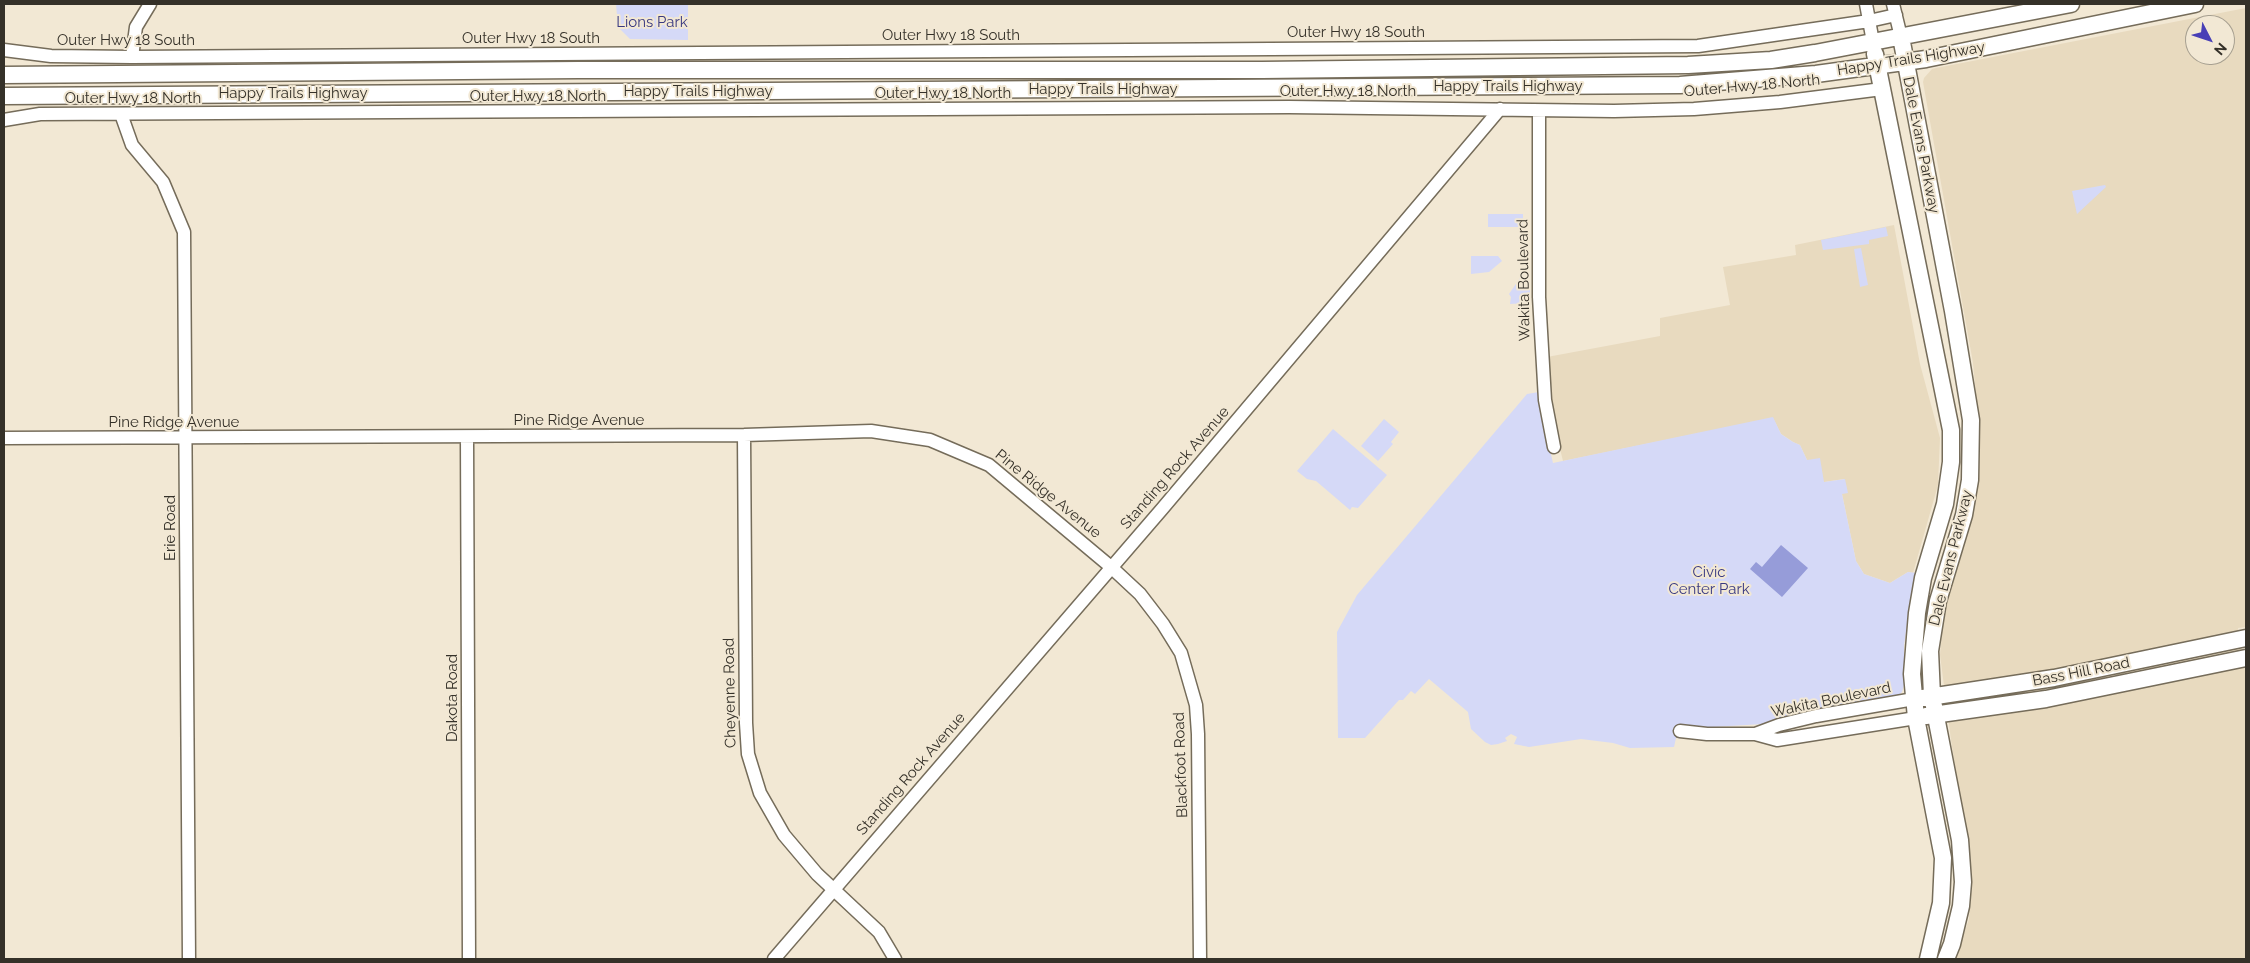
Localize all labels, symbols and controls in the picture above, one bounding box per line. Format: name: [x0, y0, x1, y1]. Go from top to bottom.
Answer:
park label: Lions Park: [616, 13, 688, 31]
north arrow: [2185, 15, 2235, 65]
street label: Outer Hwy 18 South: [1287, 23, 1425, 41]
street label: Outer Hwy 18 South: [882, 26, 1020, 44]
street label: Outer Hwy 18 South: [462, 29, 600, 47]
street label: Outer Hwy 18 South: [57, 31, 195, 49]
street label: Happy Trails Highway: [1836, 38, 1986, 80]
text: N: [2211, 40, 2230, 58]
street label: Outer Hwy 18 North: [1683, 71, 1821, 101]
street label: Dale Evans Parkway: [1899, 75, 1943, 215]
street label: Happy Trails Highway: [1433, 77, 1583, 95]
street label: Happy Trails Highway: [1028, 80, 1178, 98]
street label: Happy Trails Highway: [623, 82, 773, 100]
street label: Outer Hwy 18 North: [1280, 82, 1416, 100]
street label: Happy Trails Highway: [218, 84, 368, 102]
street label: Outer Hwy 18 North: [875, 84, 1011, 102]
street label: Outer Hwy 18 North: [470, 87, 606, 105]
street label: Outer Hwy 18 North: [65, 89, 201, 107]
street label: Wakita Boulevard: [1514, 219, 1534, 341]
street label: Standing Rock Avenue: [1117, 403, 1233, 533]
street label: Pine Ridge Avenue: [514, 411, 644, 429]
street label: Pine Ridge Avenue: [109, 413, 239, 431]
street label: Pine Ridge Avenue: [991, 446, 1105, 542]
street label: Dale Evans Parkway: [1925, 488, 1977, 628]
street label: Erie Road: [161, 495, 179, 561]
park label: Civic Center Park: [1668, 563, 1750, 598]
street label: Cheyenne Road: [720, 638, 740, 748]
street label: Dakota Road: [443, 654, 461, 742]
street label: Bass Hill Road: [2031, 654, 2131, 690]
street label: Wakita Boulevard: [1769, 678, 1893, 722]
street label: Standing Rock Avenue: [853, 709, 969, 839]
street label: Blackfoot Road: [1170, 712, 1192, 818]

